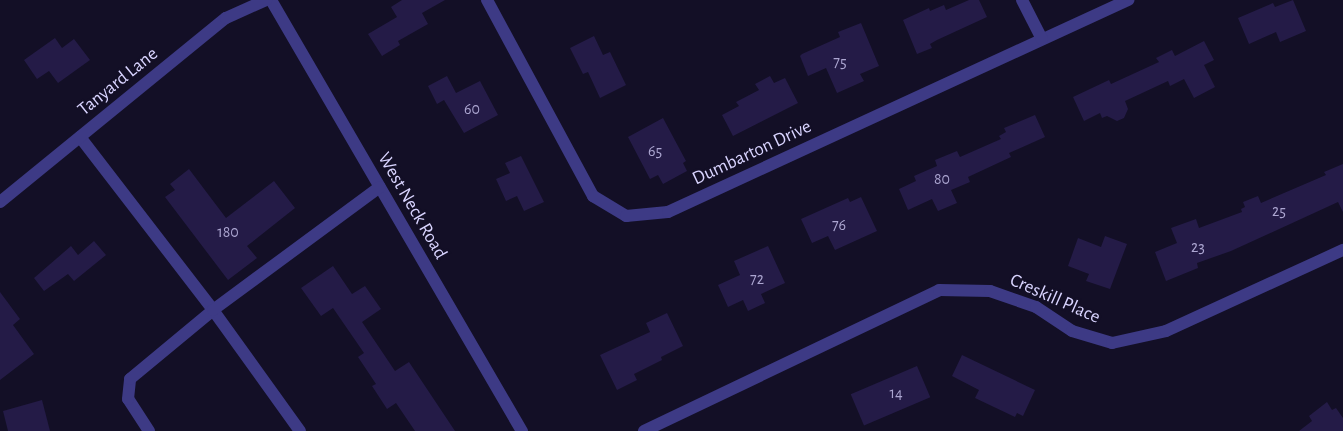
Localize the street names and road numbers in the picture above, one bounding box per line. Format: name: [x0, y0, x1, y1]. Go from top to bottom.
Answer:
street label: Tanyard Lane: [73, 43, 163, 121]
street label: Dumbarton Drive: [689, 115, 815, 191]
street label: West Neck Road: [372, 149, 452, 263]
street label: Creskill Place: [1006, 269, 1104, 329]

